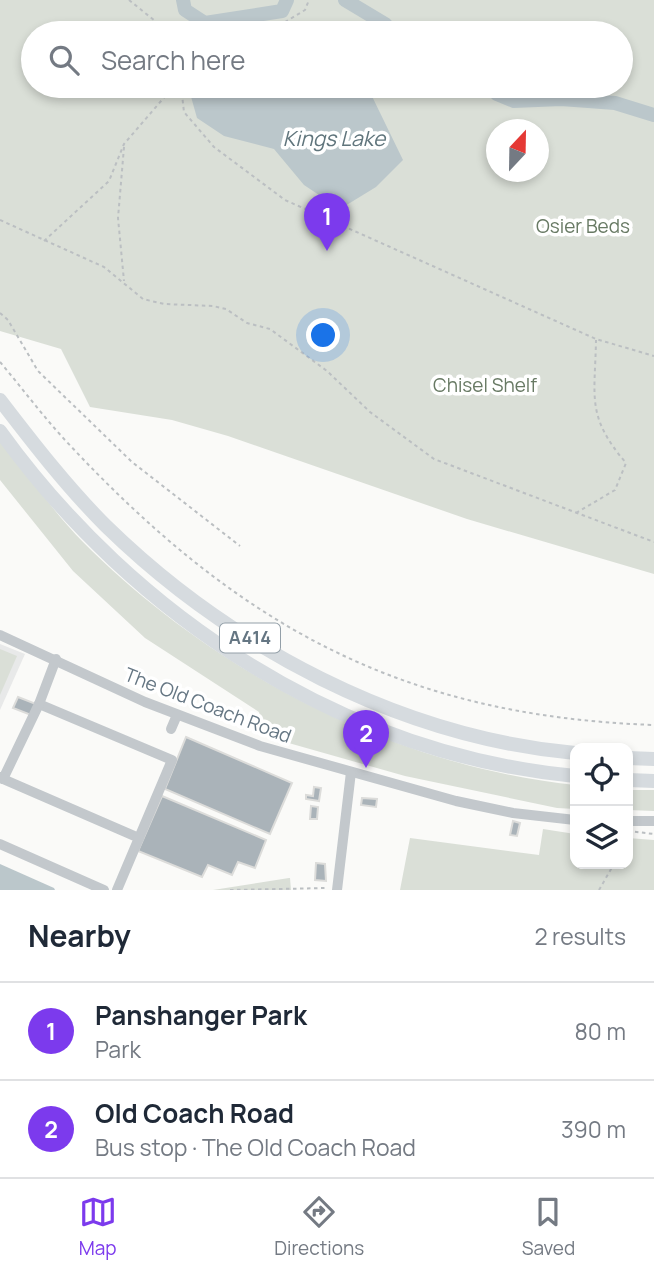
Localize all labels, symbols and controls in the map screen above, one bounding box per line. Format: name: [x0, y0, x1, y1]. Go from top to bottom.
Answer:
search box: [21, 21, 633, 98]
icon: search: [45, 41, 83, 79]
text: Search here: [101, 42, 246, 78]
north arrow: [486, 119, 549, 182]
water label: Kings Lake: [283, 124, 387, 152]
pin: 1: [304, 193, 350, 251]
park label: Osier Beds: [536, 213, 630, 239]
your location: [306, 318, 340, 352]
park label: Chisel Shelf: [433, 372, 537, 398]
road number: A414: [220, 624, 280, 652]
street label: The Old Coach Road: [121, 661, 295, 749]
pin: 2: [343, 710, 389, 768]
map controls: [570, 743, 633, 869]
button: locate: [570, 743, 633, 806]
button: layers: [570, 806, 633, 869]
text: Nearby: [28, 915, 131, 956]
text: 2 results: [534, 920, 626, 952]
text: Panshanger Park: [95, 997, 307, 1033]
text: 1: [46, 1015, 56, 1047]
text: 80 m: [575, 1015, 626, 1047]
text: Park: [95, 1033, 141, 1065]
text: Old Coach Road: [95, 1095, 294, 1131]
text: 2: [44, 1113, 58, 1145]
text: 390 m: [561, 1113, 626, 1145]
text: Bus stop · The Old Coach Road: [95, 1131, 416, 1163]
tab: Map: [79, 1193, 117, 1261]
tab: Directions: [274, 1193, 364, 1261]
tab: Saved: [522, 1193, 575, 1261]

